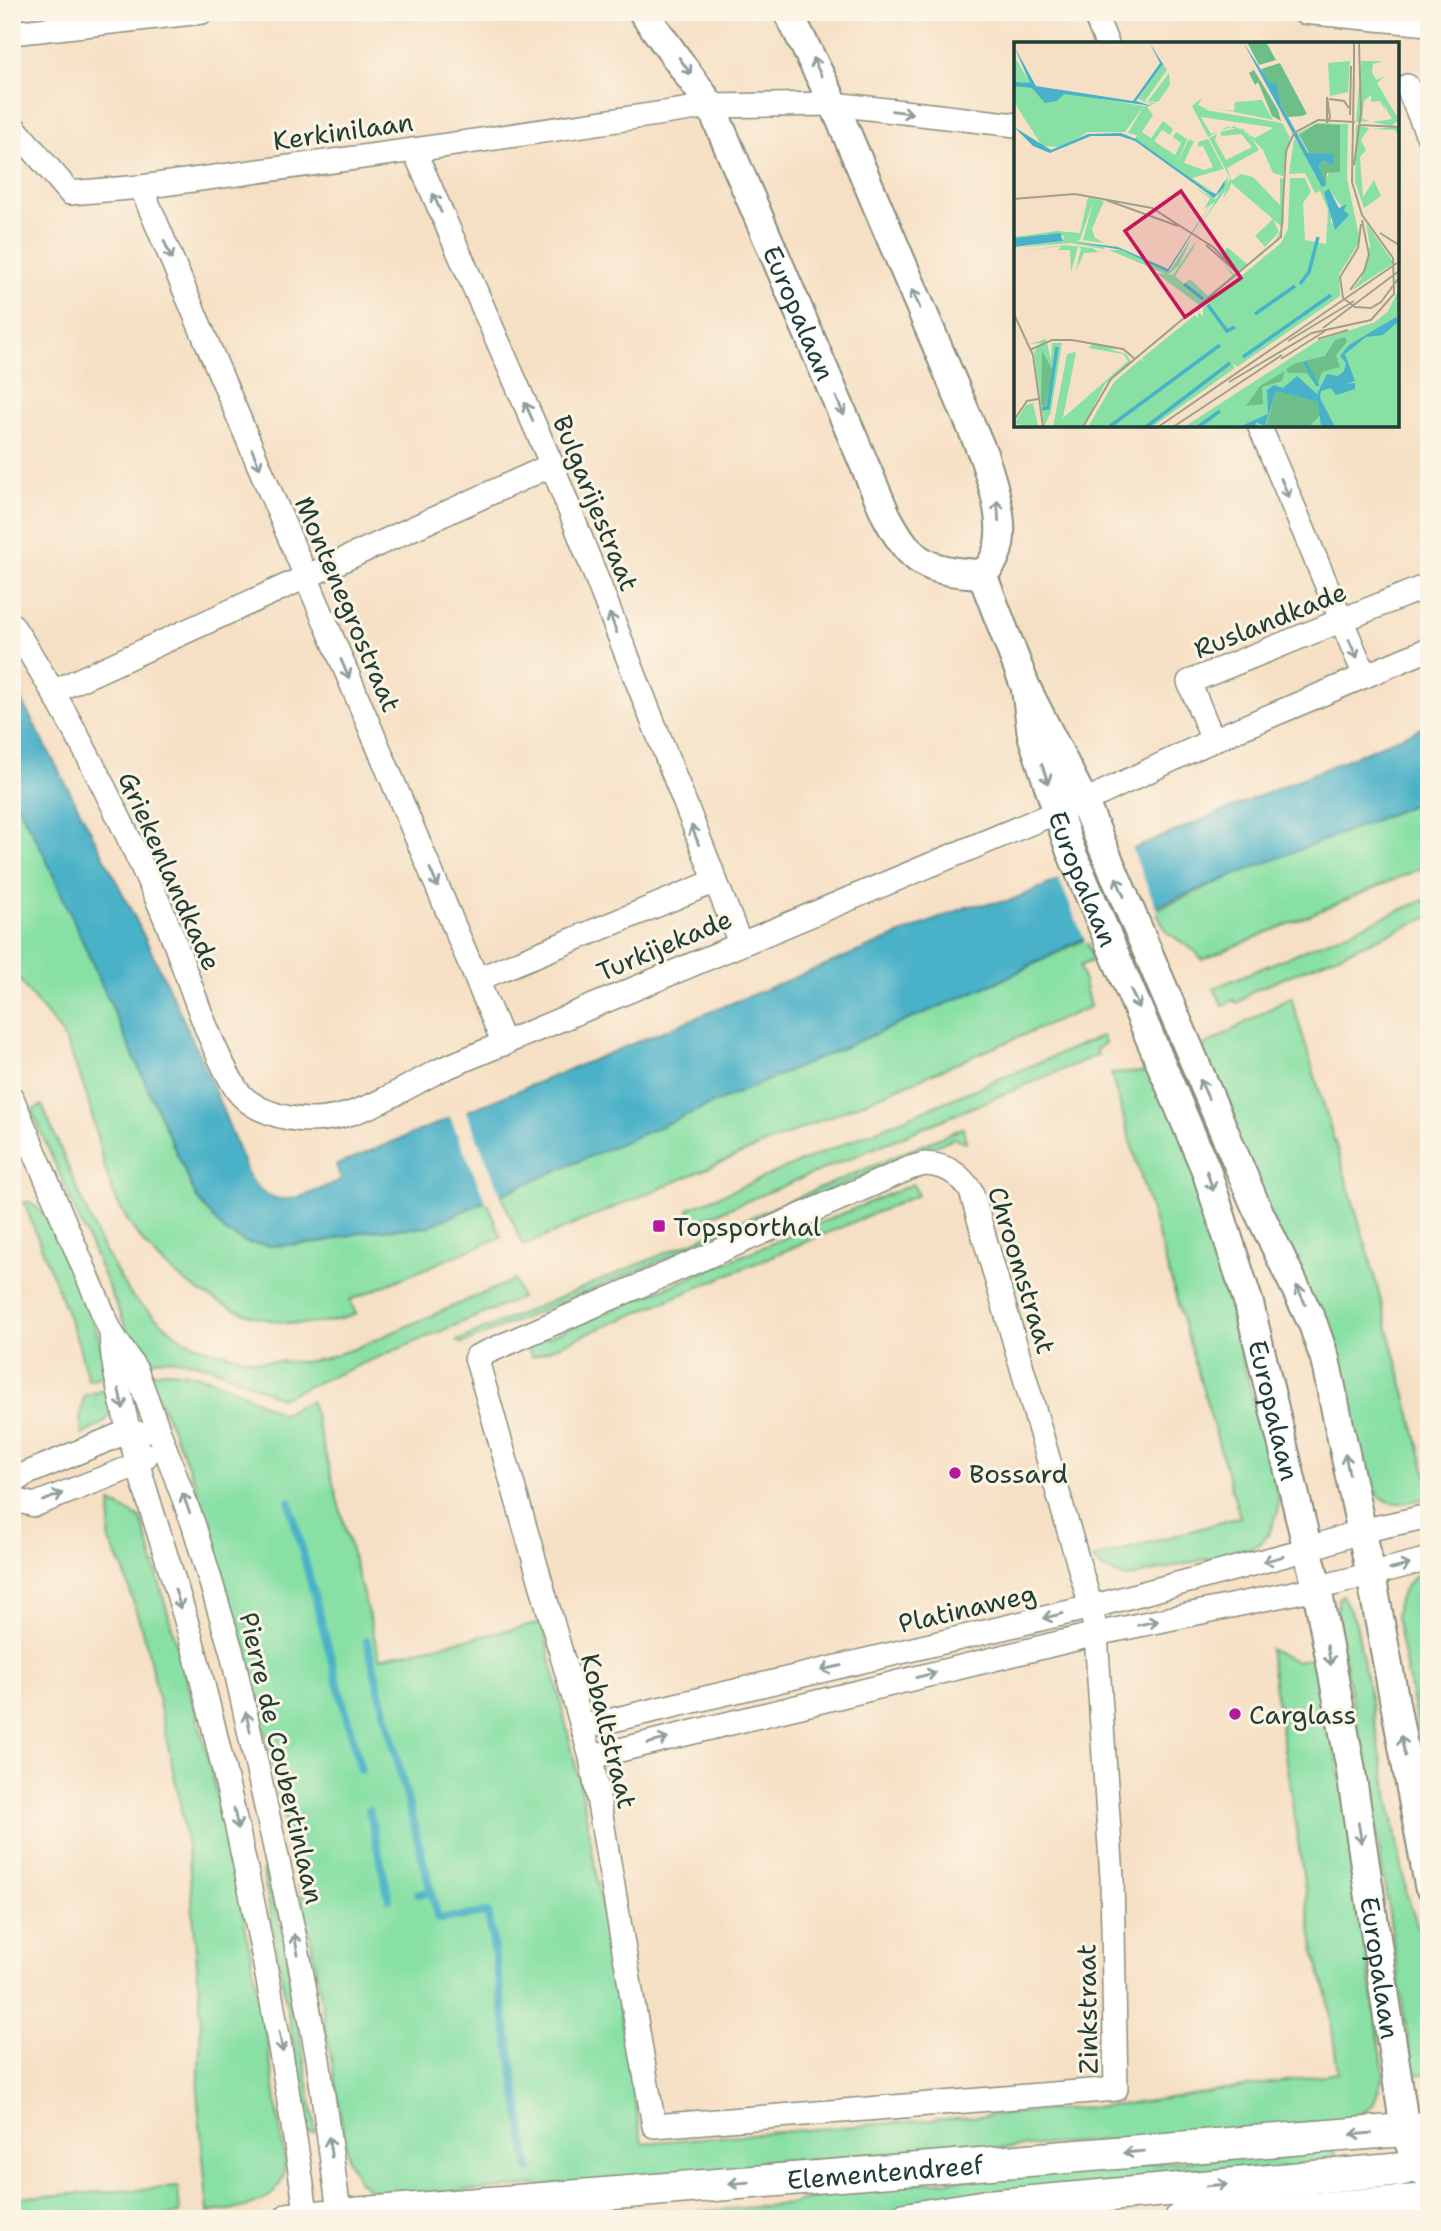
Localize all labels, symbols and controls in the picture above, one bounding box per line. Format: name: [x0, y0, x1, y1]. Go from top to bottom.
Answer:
inset map: [1014, 42, 1399, 427]
one-way arrow: [678, 56, 692, 75]
one-way arrow: [810, 57, 823, 79]
street label: Kerkinilaan: [271, 104, 415, 158]
one-way arrow: [890, 105, 913, 118]
one-way arrow: [430, 193, 443, 215]
one-way arrow: [162, 239, 175, 260]
street label: Europalaan: [755, 240, 844, 386]
one-way arrow: [909, 289, 922, 310]
one-way arrow: [834, 395, 847, 417]
one-way arrow: [522, 401, 535, 423]
street label: Bulgarijestraat: [545, 410, 647, 596]
one-way arrow: [250, 448, 263, 470]
one-way arrow: [1279, 477, 1292, 499]
street label: Montenegrostraat: [287, 491, 409, 717]
one-way arrow: [991, 500, 1004, 522]
street label: Ruslandkade: [1188, 573, 1352, 667]
one-way arrow: [606, 612, 619, 634]
one-way arrow: [1347, 638, 1360, 659]
one-way arrow: [339, 658, 352, 679]
one-way arrow: [1040, 762, 1053, 784]
street label: Griekenlandkade: [110, 766, 230, 976]
street label: Europalaan: [1041, 806, 1127, 952]
one-way arrow: [688, 825, 700, 846]
one-way arrow: [428, 867, 441, 888]
one-way arrow: [1113, 877, 1126, 899]
street label: Turkijekade: [591, 901, 737, 989]
one-way arrow: [1129, 988, 1142, 1010]
one-way arrow: [1197, 1079, 1210, 1101]
one-way arrow: [1205, 1169, 1217, 1191]
street label: Chroomstraat: [980, 1182, 1064, 1358]
place label: Topsporthal: [673, 1209, 821, 1244]
marker: Topsporthal: [651, 1218, 667, 1234]
one-way arrow: [1293, 1285, 1306, 1306]
street label: Europalaan: [1241, 1336, 1308, 1484]
one-way arrow: [115, 1387, 129, 1410]
one-way arrow: [1340, 1453, 1354, 1476]
place label: Bossard: [969, 1456, 1068, 1491]
marker: Bossard: [947, 1465, 963, 1481]
one-way arrow: [42, 1490, 64, 1503]
one-way arrow: [179, 1492, 191, 1514]
one-way arrow: [1262, 1553, 1284, 1566]
one-way arrow: [1388, 1560, 1410, 1573]
street label: Platinaweg: [895, 1575, 1039, 1641]
one-way arrow: [173, 1587, 186, 1609]
street label: Pierre de Coubertinlaan: [231, 1609, 333, 1907]
one-way arrow: [1042, 1610, 1065, 1623]
one-way arrow: [1136, 1615, 1159, 1629]
one-way arrow: [1323, 1643, 1337, 1666]
street label: Kobaltstraat: [573, 1650, 645, 1812]
one-way arrow: [820, 1662, 843, 1676]
one-way arrow: [914, 1668, 937, 1681]
place label: Carglass: [1249, 1697, 1356, 1732]
marker: Carglass: [1227, 1706, 1243, 1722]
one-way arrow: [240, 1711, 253, 1733]
one-way arrow: [646, 1734, 668, 1747]
one-way arrow: [1395, 1735, 1409, 1758]
one-way arrow: [230, 1807, 243, 1830]
one-way arrow: [1354, 1821, 1367, 1843]
street label: Europalaan: [1353, 1894, 1409, 2041]
one-way arrow: [289, 1933, 302, 1956]
street label: Zinkstraat: [1068, 1944, 1106, 2074]
one-way arrow: [275, 2030, 288, 2053]
one-way arrow: [1350, 2128, 1373, 2141]
one-way arrow: [324, 2137, 337, 2159]
street label: Elementendreef: [786, 2146, 985, 2197]
one-way arrow: [1123, 2146, 1146, 2159]
one-way arrow: [728, 2177, 751, 2190]
one-way arrow: [1205, 2178, 1228, 2191]

